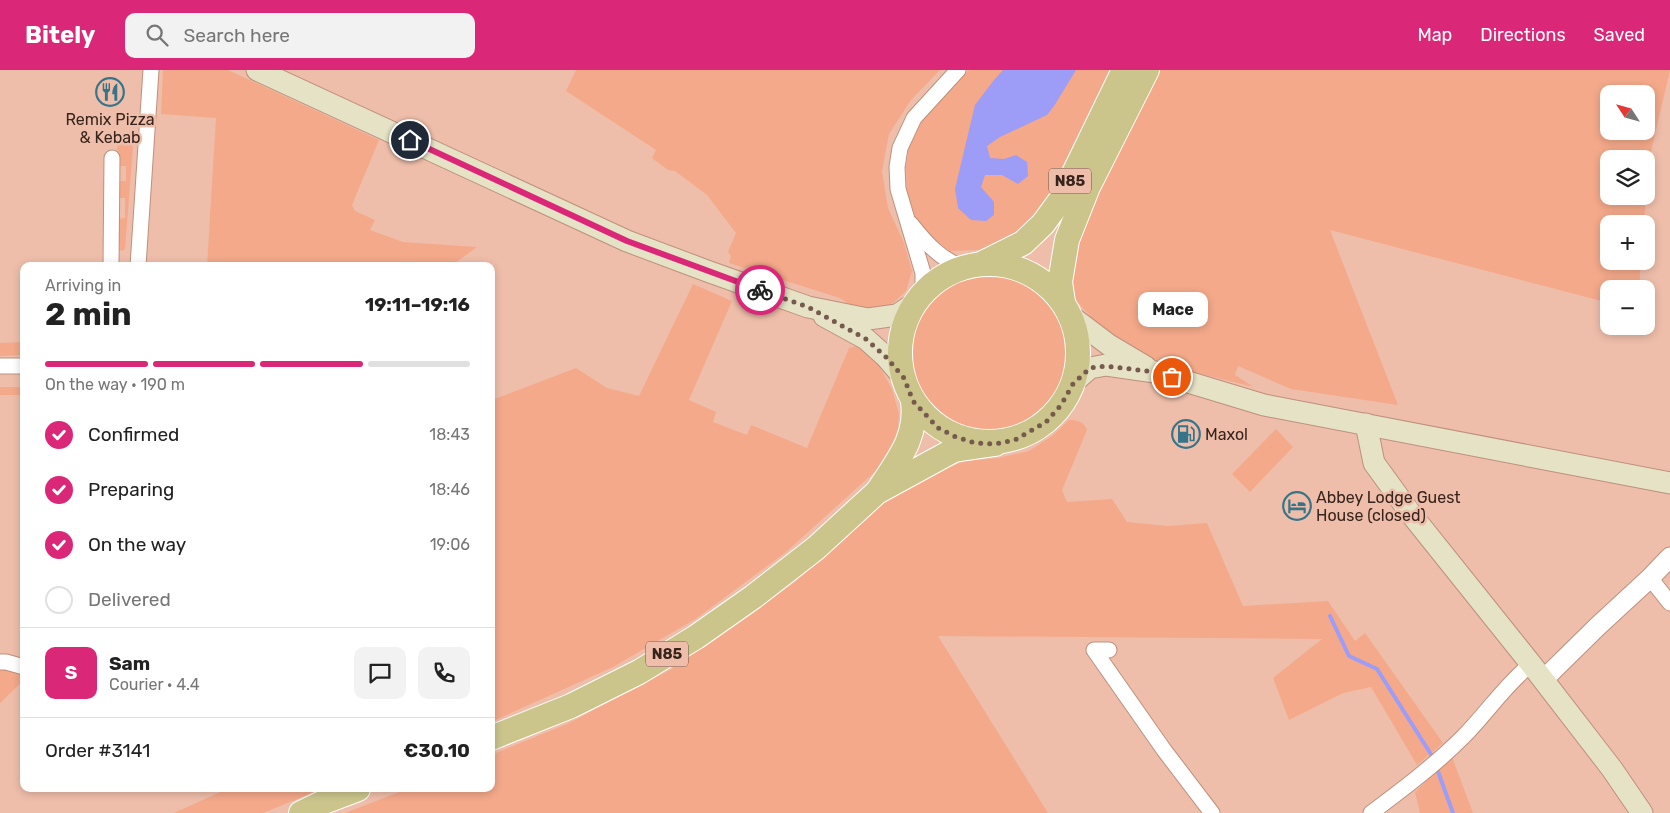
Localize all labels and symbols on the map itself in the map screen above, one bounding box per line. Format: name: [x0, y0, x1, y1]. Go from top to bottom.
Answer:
restaurant icon: Remix Pizza & Kebab: [95, 77, 125, 107]
north arrow: [1600, 85, 1655, 140]
place label: Remix Pizza & Kebab: [65, 110, 155, 147]
pin: [389, 119, 431, 161]
road number: N85: [1049, 168, 1091, 194]
courier: [735, 265, 785, 315]
callout: Mace: [1137, 292, 1207, 327]
pin: [1151, 356, 1193, 398]
fuel station icon: Maxol: [1171, 419, 1201, 449]
place label: Maxol: [1205, 425, 1248, 444]
place label: Abbey Lodge Guest House (closed): [1316, 488, 1461, 525]
hotel icon: Abbey Lodge Guest House (closed): [1282, 491, 1312, 521]
road number: N85: [646, 642, 688, 666]

